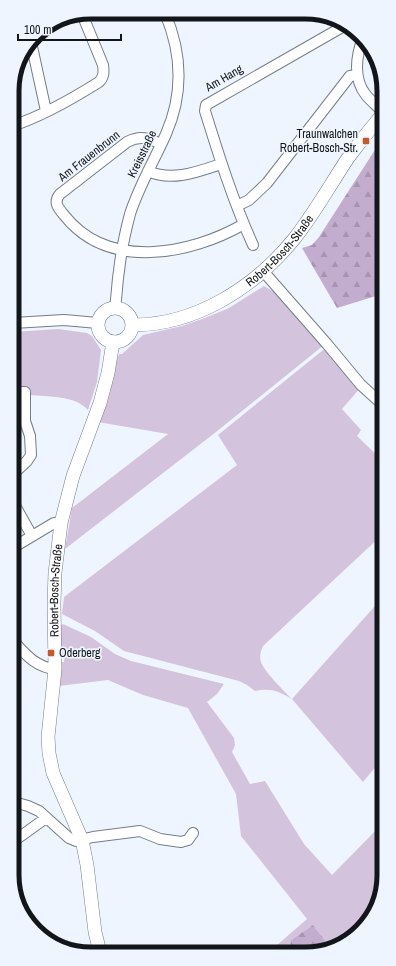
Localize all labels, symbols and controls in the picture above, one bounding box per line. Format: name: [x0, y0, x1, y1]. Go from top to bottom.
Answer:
scale bar: [18, 16, 121, 42]
text: 100 m: [24, 22, 51, 38]
street label: Am Hang: [201, 61, 246, 96]
place label: Traunwalchen Robert-Bosch-Str.: [280, 126, 358, 156]
street label: Am Frauenbrunn: [54, 127, 123, 186]
street label: Kreisstraße: [124, 128, 160, 180]
marker: Traunwalchen Robert-Bosch-Str.: [361, 136, 371, 146]
street label: Robert-Bosch-Straße: [242, 212, 317, 290]
street label: Robert-Bosch-Straße: [46, 543, 66, 637]
place label: Oderberg: [59, 645, 101, 661]
marker: Oderberg: [46, 648, 56, 658]

